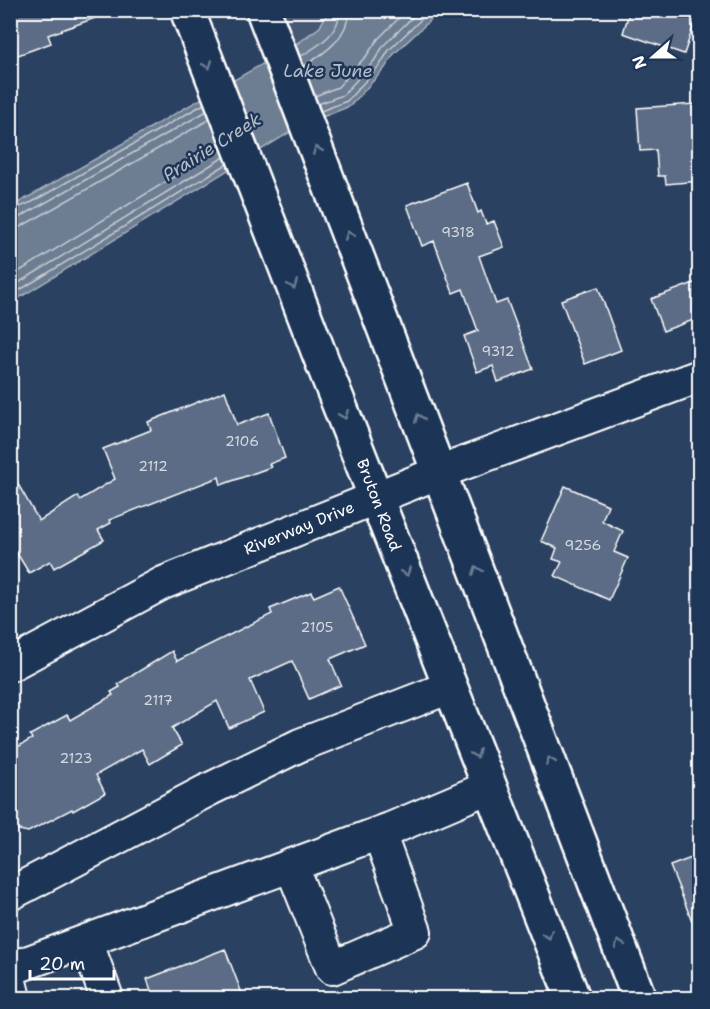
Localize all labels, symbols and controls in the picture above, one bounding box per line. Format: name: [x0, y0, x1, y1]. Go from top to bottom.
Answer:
north arrow: [623, 27, 683, 87]
text: N: [627, 53, 652, 72]
one-way arrow: [201, 59, 213, 70]
water label: Lake June: [283, 59, 373, 83]
water label: Prairie Creek: [158, 107, 266, 187]
one-way arrow: [311, 146, 324, 156]
house number: 9318: [441, 223, 475, 241]
one-way arrow: [344, 231, 357, 241]
one-way arrow: [285, 279, 298, 290]
house number: 9312: [481, 342, 515, 360]
one-way arrow: [337, 409, 349, 420]
one-way arrow: [414, 413, 426, 424]
house number: 2106: [225, 432, 259, 450]
street label: Bruton Road: [352, 456, 406, 554]
house number: 2112: [138, 457, 168, 475]
street label: Riverway Drive: [241, 496, 357, 560]
house number: 9256: [565, 536, 601, 554]
one-way arrow: [472, 565, 485, 576]
one-way arrow: [398, 566, 411, 577]
house number: 2105: [301, 618, 333, 636]
house number: 2117: [143, 691, 173, 709]
one-way arrow: [469, 747, 481, 758]
house number: 2123: [59, 749, 93, 767]
one-way arrow: [544, 756, 557, 767]
one-way arrow: [541, 929, 553, 940]
one-way arrow: [613, 939, 626, 950]
scale bar: [30, 943, 114, 981]
text: 20 m: [39, 952, 85, 976]

